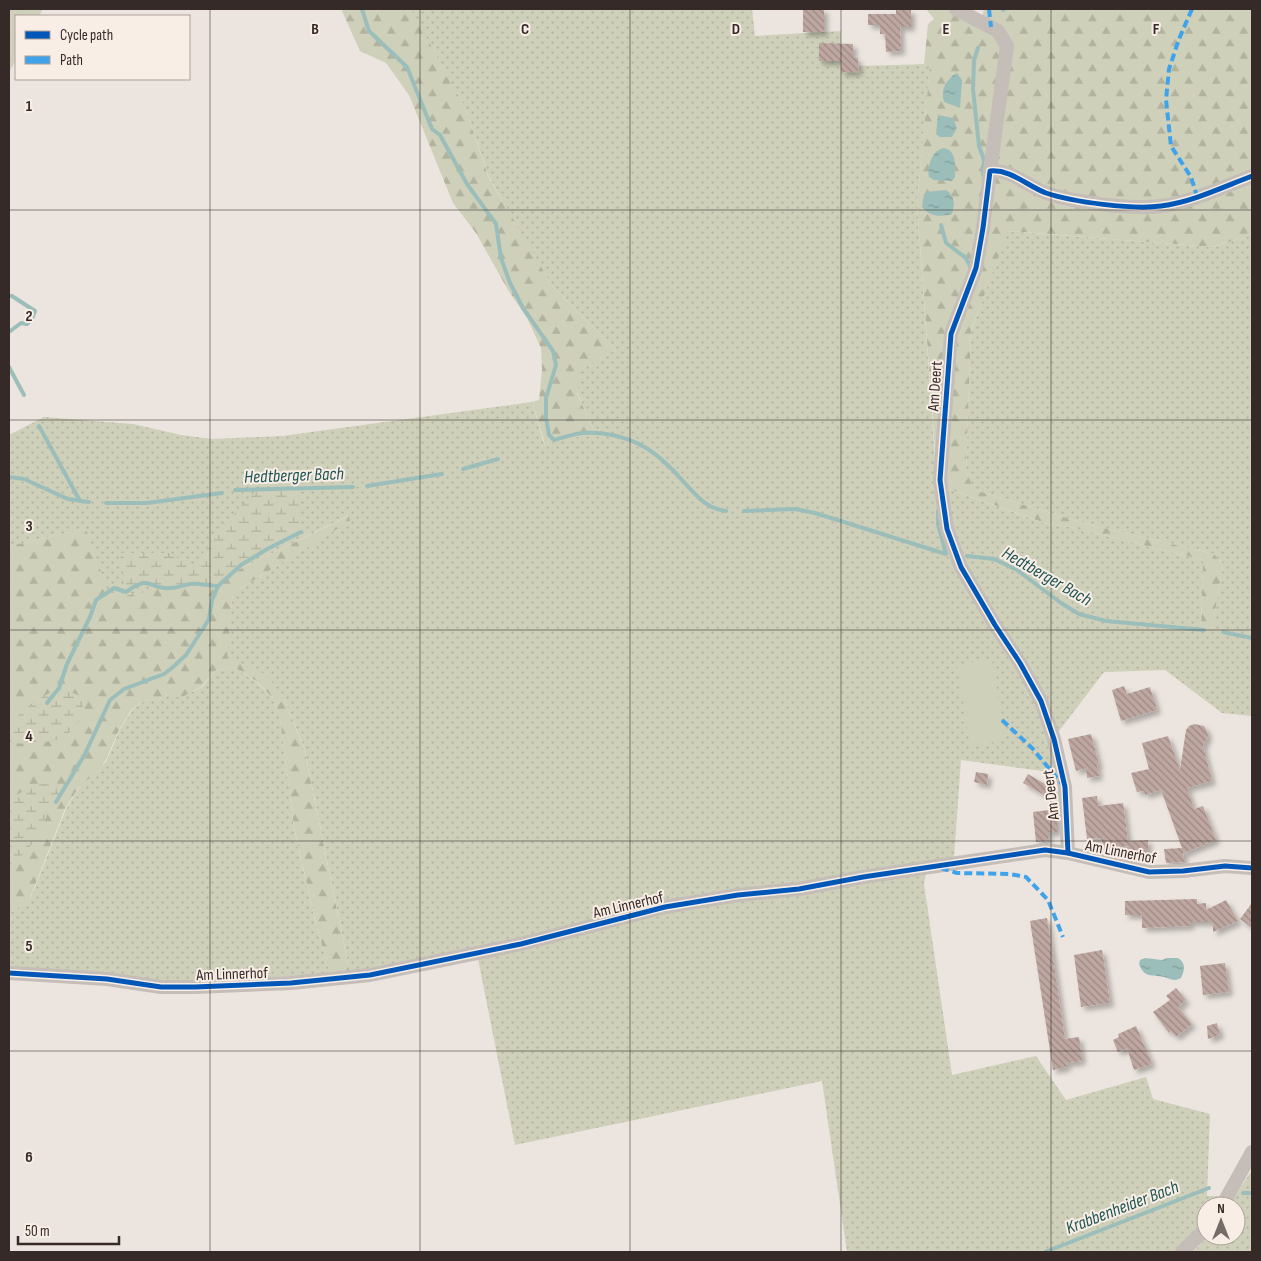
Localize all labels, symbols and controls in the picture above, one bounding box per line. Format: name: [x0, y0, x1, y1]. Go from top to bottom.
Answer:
legend: [15, 15, 190, 80]
text: B: [311, 20, 319, 39]
text: C: [521, 20, 529, 39]
text: D: [732, 20, 740, 39]
text: E: [943, 20, 950, 39]
text: F: [1153, 20, 1160, 39]
text: Cycle path: [60, 26, 113, 45]
text: Path: [60, 51, 83, 70]
text: 1: [26, 97, 33, 116]
text: 2: [25, 307, 33, 326]
street label: Am Deert: [924, 360, 947, 413]
water label: Hedtberger Bach: [244, 463, 345, 488]
text: 3: [25, 517, 33, 536]
water label: Hedtberger Bach: [998, 542, 1096, 611]
text: 4: [25, 727, 33, 746]
street label: Am Deert: [1039, 769, 1064, 822]
street label: Am Linnerhof: [1083, 836, 1158, 869]
street label: Am Linnerhof: [590, 888, 666, 923]
text: 5: [25, 937, 33, 956]
street label: Am Linnerhof: [195, 964, 269, 985]
text: 6: [25, 1148, 33, 1167]
water label: Krabbenheider Bach: [1063, 1176, 1182, 1239]
north arrow: [1196, 1196, 1246, 1246]
text: N: [1217, 1200, 1225, 1217]
scale bar: [18, 1214, 119, 1246]
text: 50 m: [25, 1222, 50, 1241]

